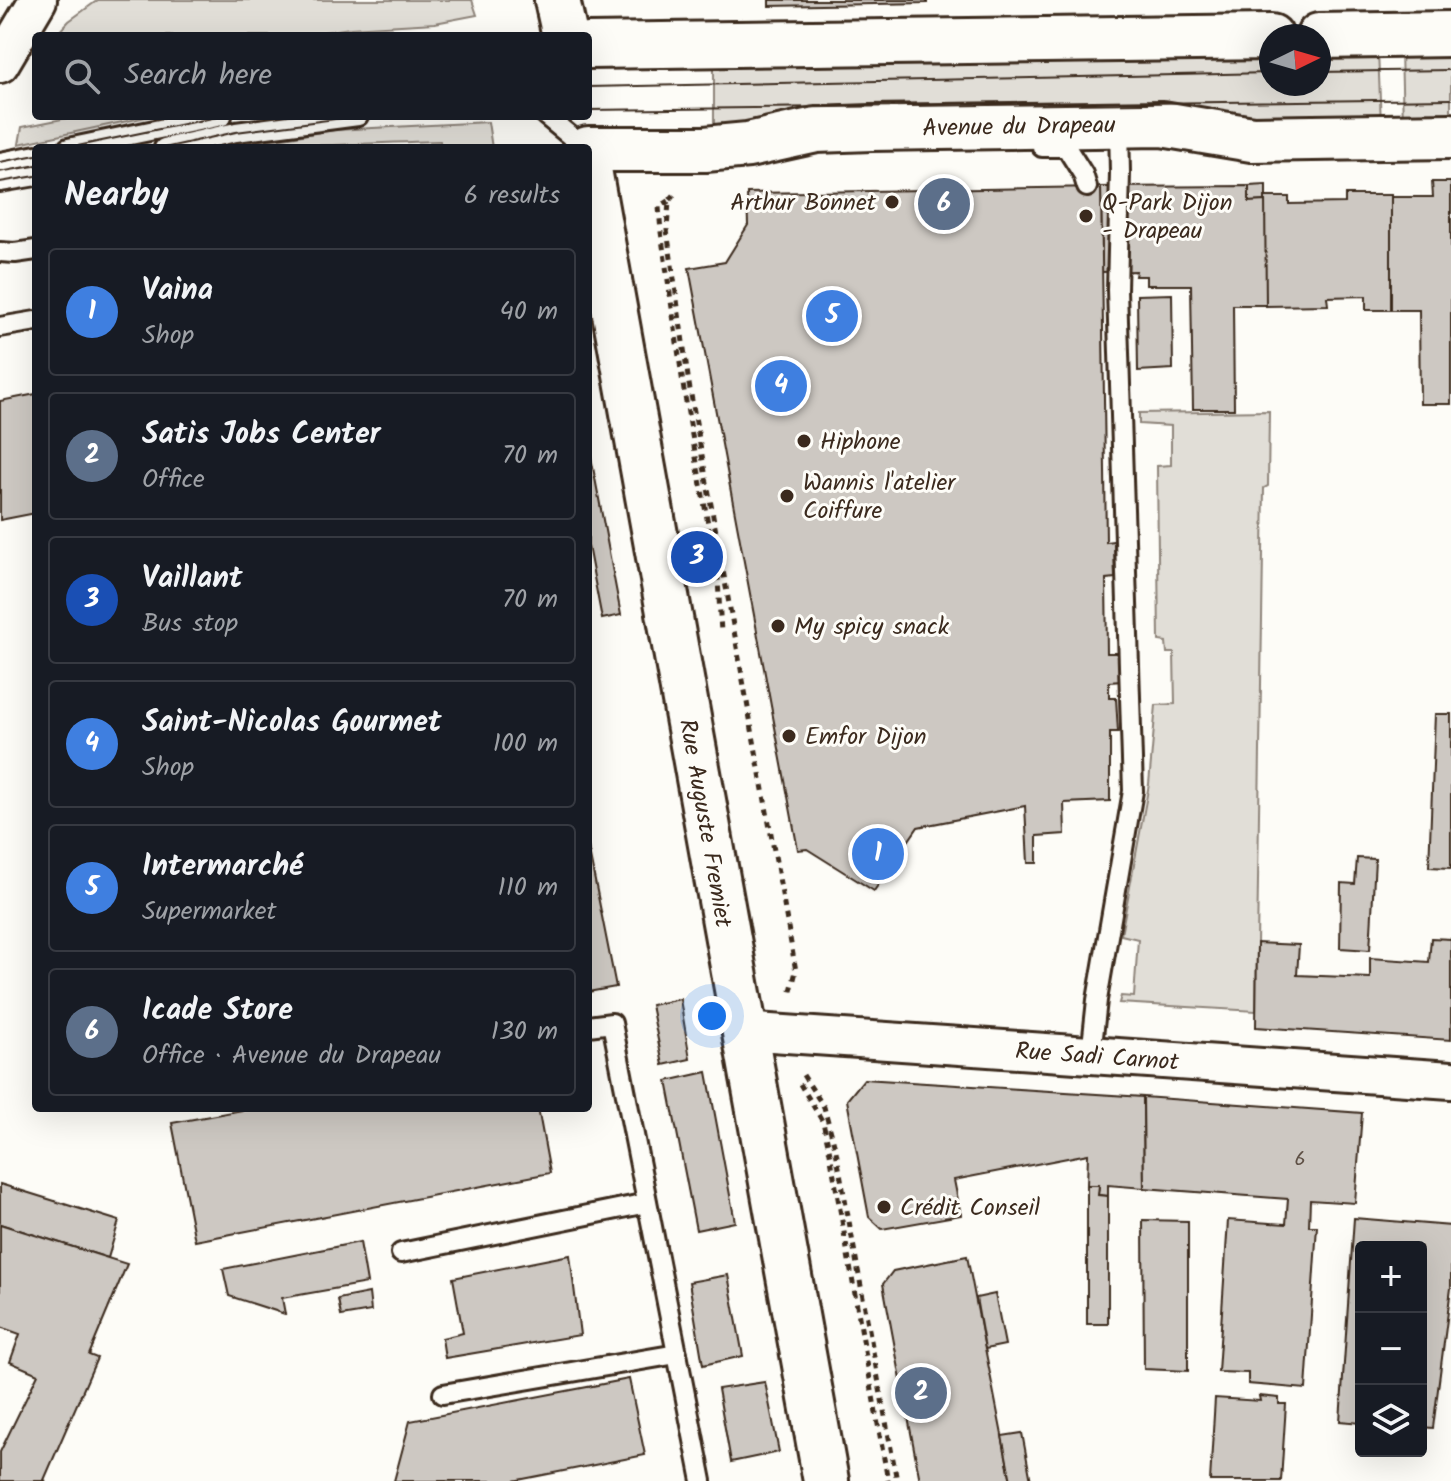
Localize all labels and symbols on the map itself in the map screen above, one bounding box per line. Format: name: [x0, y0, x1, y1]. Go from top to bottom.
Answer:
north arrow: [1259, 24, 1331, 96]
street label: Avenue du Drapeau: [922, 106, 1116, 149]
pin: 6: [918, 174, 970, 234]
place label: Arthur Bonnet: [730, 184, 877, 223]
place label: Q-Park Dijon - Drapeau: [1102, 184, 1232, 251]
marker: Arthur Bonnet: [883, 193, 901, 211]
marker: Q-Park Dijon - Drapeau: [1077, 207, 1095, 225]
pin: 5: [806, 286, 858, 346]
pin: 4: [755, 356, 807, 416]
place label: Hiphone: [820, 423, 901, 462]
marker: Hiphone: [795, 432, 813, 450]
place label: Wannis l'atelier Coiffure: [803, 464, 957, 531]
marker: Wannis l'atelier Coiffure: [778, 487, 796, 505]
pin: 3: [671, 527, 723, 587]
place label: My spicy snack: [794, 608, 950, 647]
marker: My spicy snack: [769, 617, 787, 635]
street label: Rue Auguste Fremiet: [667, 716, 742, 931]
place label: Emfor Dijon: [805, 718, 927, 757]
marker: Emfor Dijon: [780, 727, 798, 745]
pin: 1: [852, 824, 904, 884]
your location: [692, 996, 732, 1036]
street label: Rue Sadi Carnot: [1014, 1032, 1181, 1083]
house number: 6: [1294, 1144, 1306, 1176]
place label: Crédit Conseil: [900, 1189, 1040, 1228]
marker: Crédit Conseil: [875, 1198, 893, 1216]
pin: 2: [895, 1363, 947, 1423]

